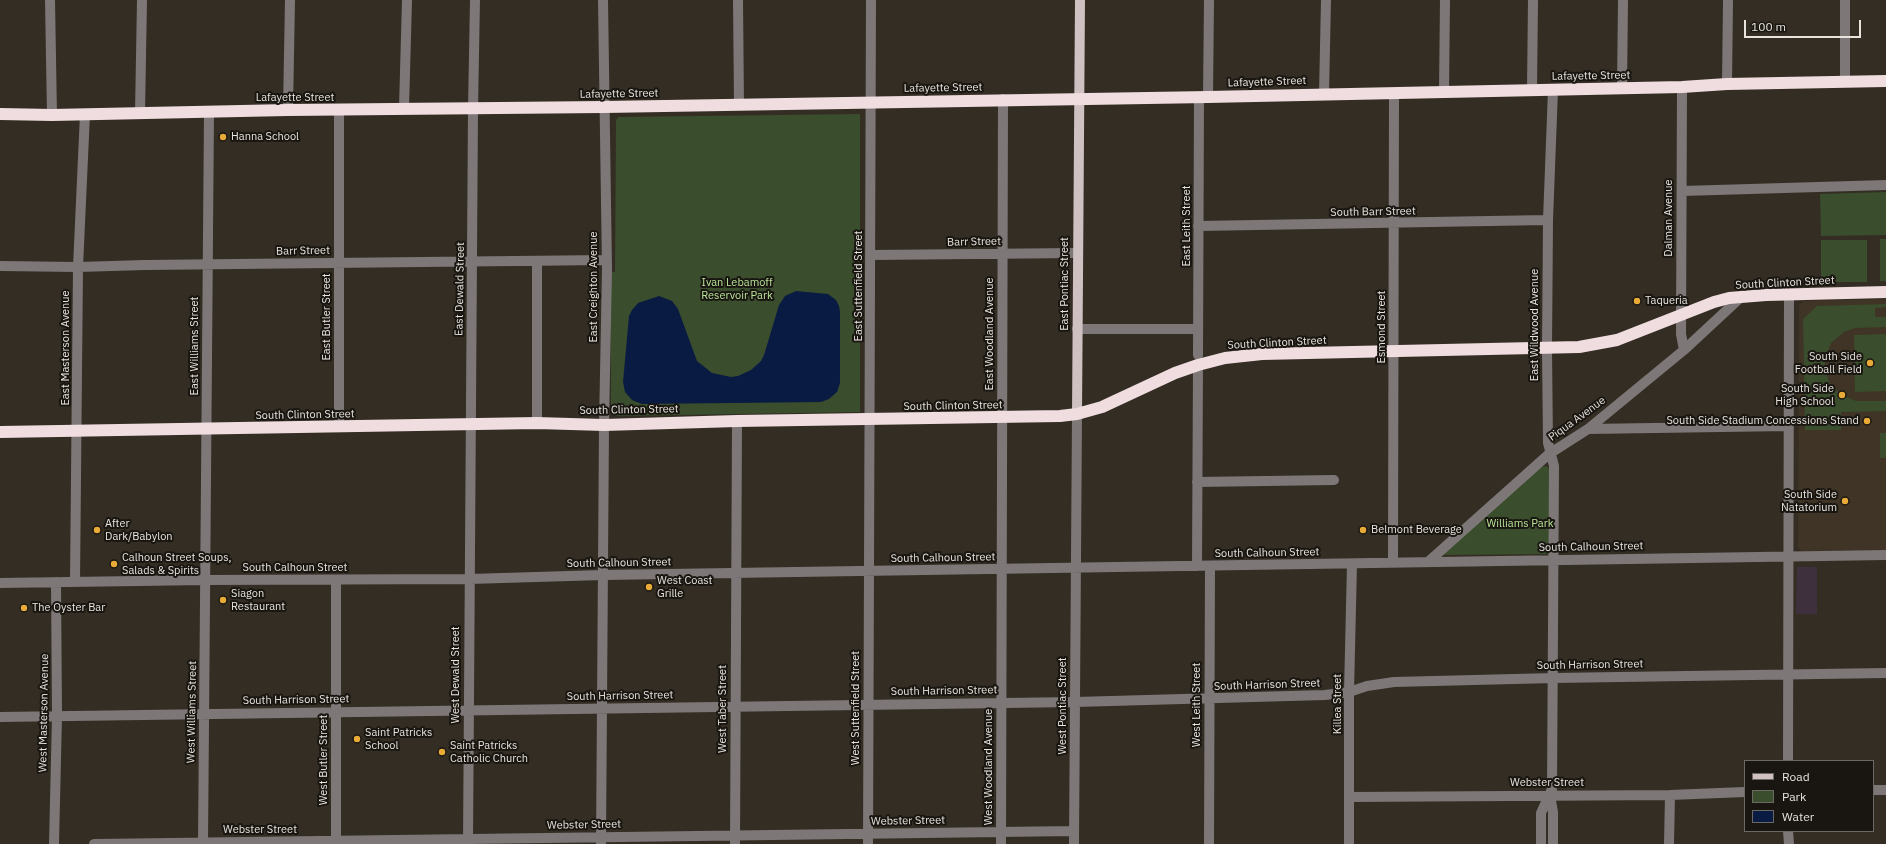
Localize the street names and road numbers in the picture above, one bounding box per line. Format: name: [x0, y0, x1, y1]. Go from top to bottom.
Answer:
street label: Lafayette Street: [1552, 69, 1630, 83]
street label: Lafayette Street: [1227, 74, 1307, 90]
street label: Lafayette Street: [904, 81, 982, 95]
street label: Lafayette Street: [580, 87, 658, 101]
street label: Lafayette Street: [256, 91, 334, 105]
street label: Dalman Avenue: [1662, 179, 1676, 257]
street label: East Leith Street: [1180, 185, 1194, 267]
street label: South Barr Street: [1330, 205, 1416, 219]
street label: East Creighton Avenue: [587, 231, 601, 343]
street label: East Suttenfield Street: [852, 231, 866, 341]
street label: Barr Street: [947, 235, 1001, 249]
street label: East Pontiac Street: [1058, 237, 1072, 331]
street label: East Dewald Street: [453, 242, 467, 336]
street label: Barr Street: [276, 244, 330, 258]
street label: East Wildwood Avenue: [1528, 269, 1542, 381]
street label: East Butler Street: [320, 273, 334, 361]
street label: South Clinton Street: [1735, 274, 1835, 292]
street label: East Woodland Avenue: [983, 277, 997, 391]
street label: East Masterson Avenue: [59, 290, 73, 406]
street label: Esmond Street: [1375, 291, 1389, 363]
street label: East Williams Street: [188, 297, 202, 395]
street label: South Clinton Street: [1227, 334, 1327, 352]
street label: Piqua Avenue: [1546, 394, 1608, 444]
street label: South Clinton Street: [903, 399, 1003, 413]
street label: South Clinton Street: [579, 403, 679, 417]
street label: South Clinton Street: [255, 408, 355, 422]
street label: South Calhoun Street: [1538, 539, 1644, 555]
street label: South Calhoun Street: [1214, 545, 1320, 561]
street label: South Calhoun Street: [890, 550, 996, 566]
street label: South Calhoun Street: [566, 555, 672, 571]
street label: South Calhoun Street: [243, 561, 347, 575]
street label: West Dewald Street: [449, 626, 463, 724]
street label: West Suttenfield Street: [849, 651, 863, 765]
street label: West Masterson Avenue: [36, 654, 52, 772]
street label: West Pontiac Street: [1056, 657, 1070, 755]
street label: South Harrison Street: [1537, 657, 1643, 673]
street label: West Williams Street: [185, 661, 199, 763]
street label: West Leith Street: [1190, 663, 1204, 747]
street label: West Taber Street: [716, 665, 730, 753]
street label: Killea Street: [1331, 674, 1345, 734]
street label: South Harrison Street: [1214, 677, 1320, 693]
street label: South Harrison Street: [891, 683, 997, 699]
street label: South Harrison Street: [567, 688, 673, 704]
street label: South Harrison Street: [243, 692, 349, 708]
street label: West Woodland Avenue: [982, 709, 996, 825]
street label: West Butler Street: [317, 715, 331, 805]
street label: Webster Street: [1510, 776, 1584, 790]
street label: Webster Street: [871, 814, 945, 828]
street label: Webster Street: [547, 818, 621, 832]
street label: Webster Street: [223, 823, 297, 837]

